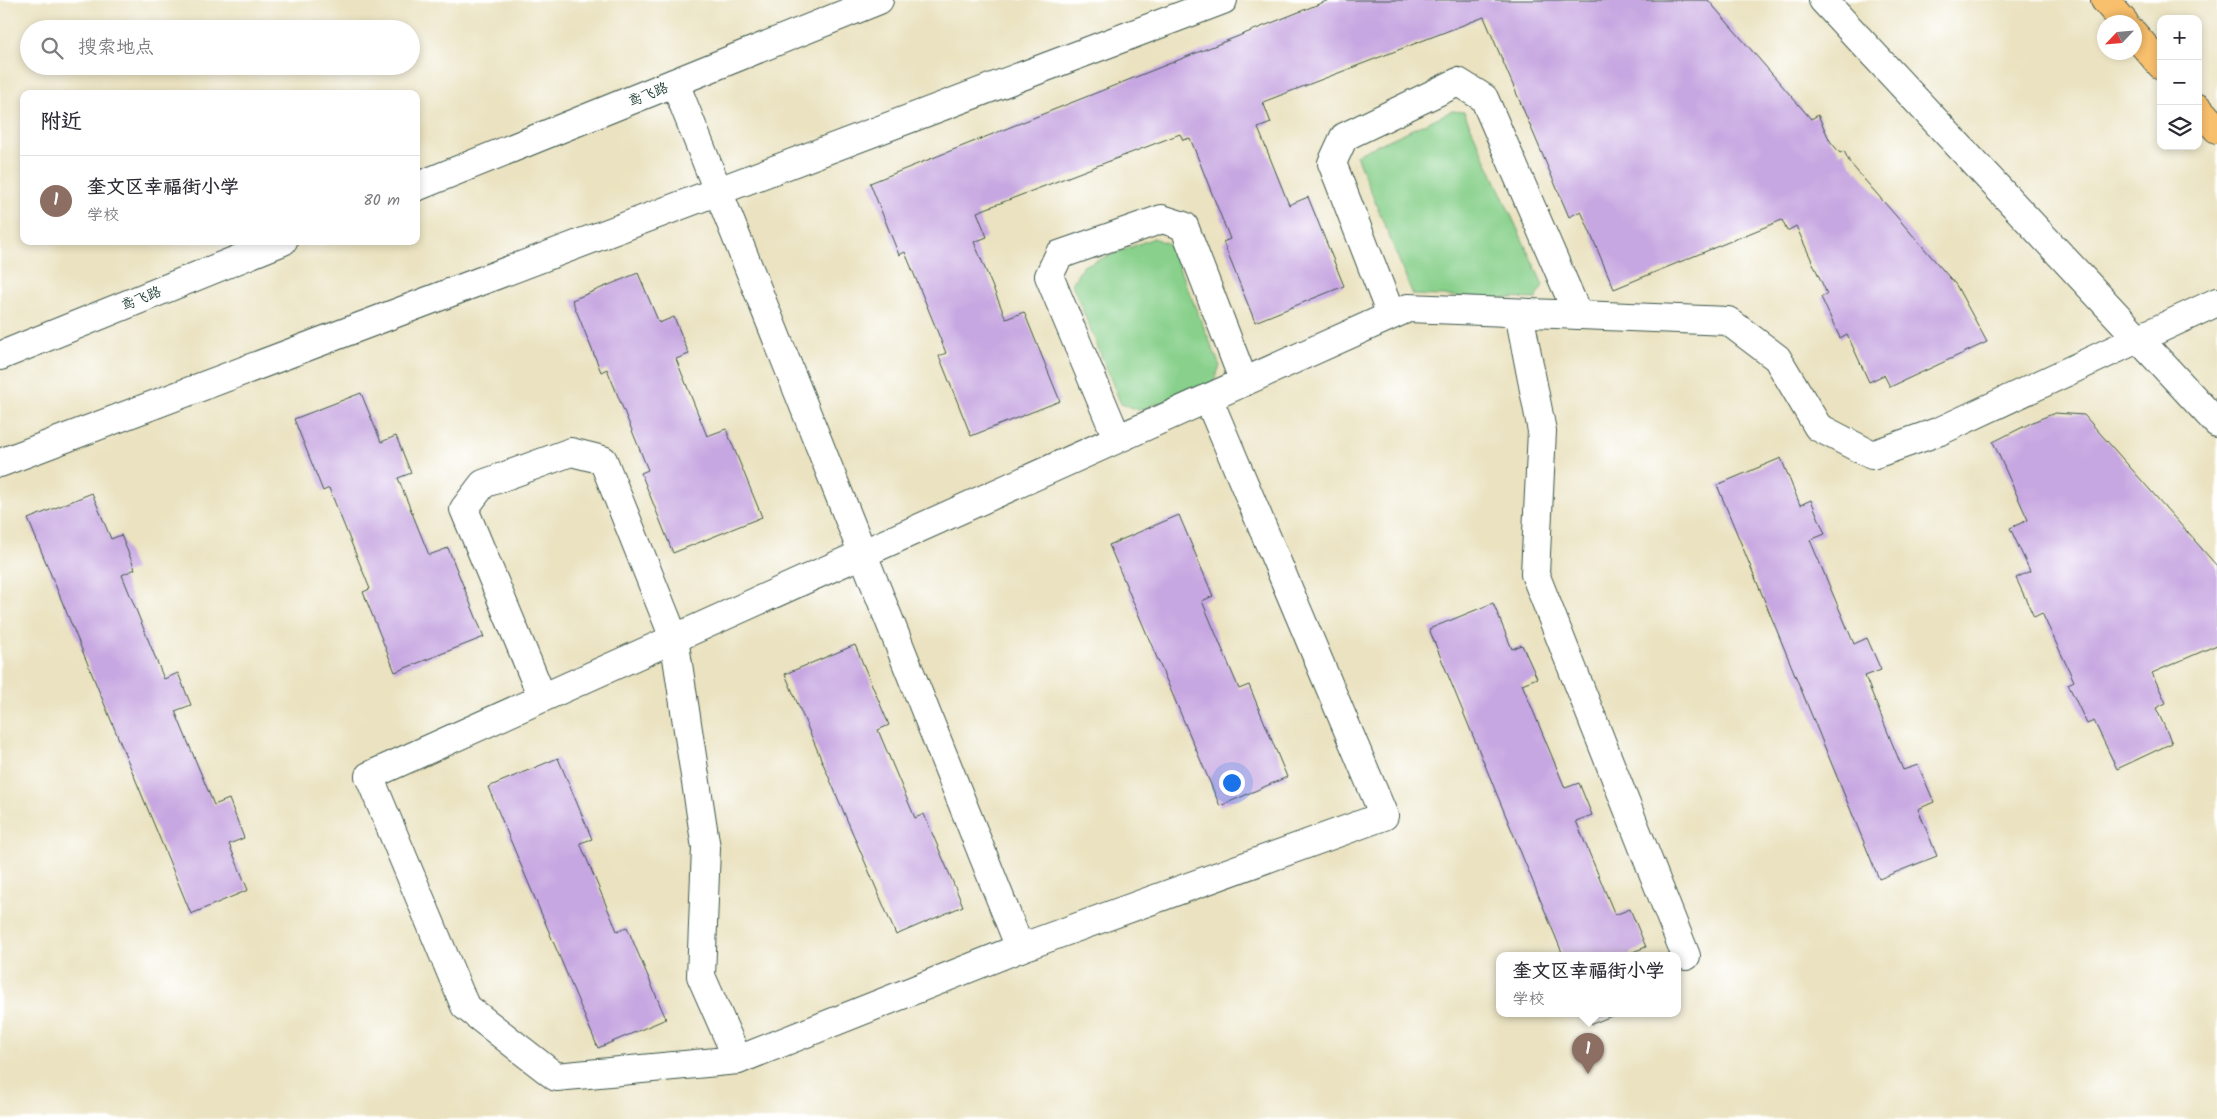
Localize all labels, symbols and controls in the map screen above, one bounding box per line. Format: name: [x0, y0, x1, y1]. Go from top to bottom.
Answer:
north arrow: [2097, 15, 2142, 60]
map controls: [2157, 15, 2202, 150]
button: +: [2157, 15, 2202, 60]
search box: [20, 20, 420, 75]
text: 搜索地点: [78, 33, 154, 63]
icon: search: [38, 34, 66, 62]
button: −: [2157, 60, 2202, 105]
street label: 鸢飞路: [625, 77, 672, 113]
button: layers: [2157, 105, 2202, 150]
text: 附近: [40, 106, 82, 139]
text: 奎文区幸福街小学: [87, 173, 239, 203]
text: 1: [54, 188, 58, 213]
text: 80 m: [363, 188, 400, 213]
text: 学校: [87, 203, 119, 228]
street label: 鸢飞路: [118, 281, 165, 317]
your location: [1219, 770, 1245, 796]
popup: [1496, 952, 1681, 1017]
text: 奎文区幸福街小学: [1512, 957, 1665, 987]
text: 学校: [1512, 987, 1545, 1012]
pin: 1: [1572, 1033, 1604, 1074]

